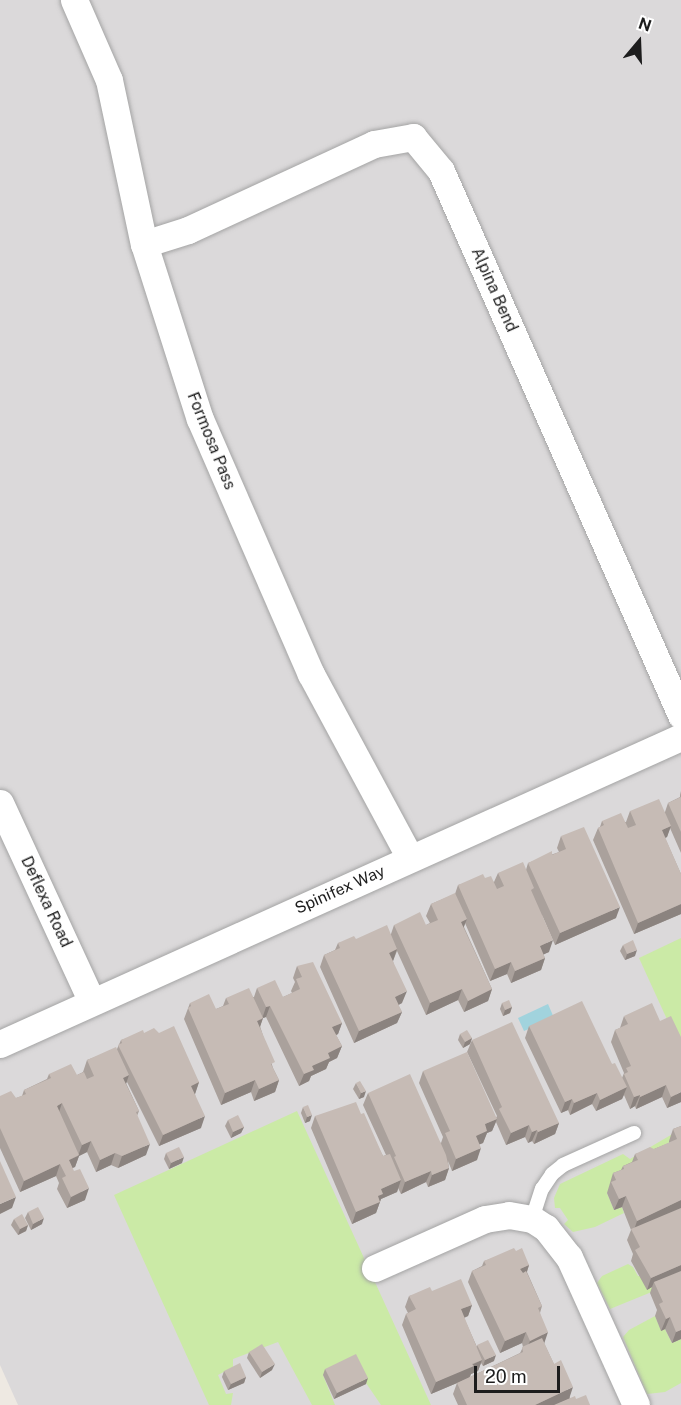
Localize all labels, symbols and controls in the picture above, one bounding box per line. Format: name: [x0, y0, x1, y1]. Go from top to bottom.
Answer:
north arrow: [609, 12, 669, 72]
text: N: [636, 13, 654, 36]
street label: Alpina Bend: [467, 245, 521, 335]
street label: Formosa Pass: [183, 390, 239, 492]
street label: Deflexa Road: [17, 853, 75, 951]
street label: Spinifex Way: [292, 862, 388, 918]
scale bar: [477, 1354, 562, 1392]
text: 20 m: [485, 1366, 527, 1387]

